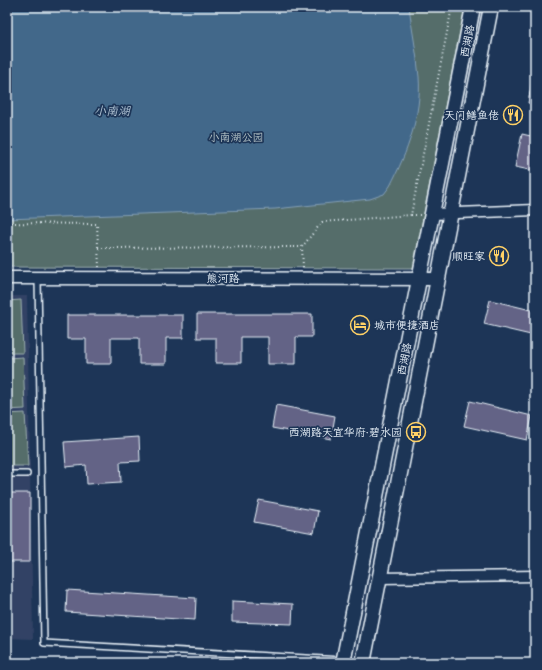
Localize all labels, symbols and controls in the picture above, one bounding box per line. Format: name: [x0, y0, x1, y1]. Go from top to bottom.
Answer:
street label: 西湖路: [455, 23, 478, 59]
water label: 小南湖: [94, 101, 131, 119]
restaurant icon: 天门鳝鱼佬: [502, 104, 524, 126]
place label: 天门鳝鱼佬: [444, 106, 499, 123]
park label: 小南湖公园: [209, 128, 264, 145]
restaurant icon: 顺旺家: [488, 245, 510, 267]
place label: 顺旺家: [452, 247, 485, 264]
street label: 熊河路: [207, 269, 240, 286]
hotel icon: 城市便捷酒店: [349, 314, 371, 336]
place label: 城市便捷酒店: [374, 316, 440, 333]
street label: 西湖路: [392, 341, 415, 377]
bus stop icon: 西湖路天宜华府·碧水园: [405, 421, 427, 443]
place label: 西湖路天宜华府·碧水园: [289, 423, 402, 440]

